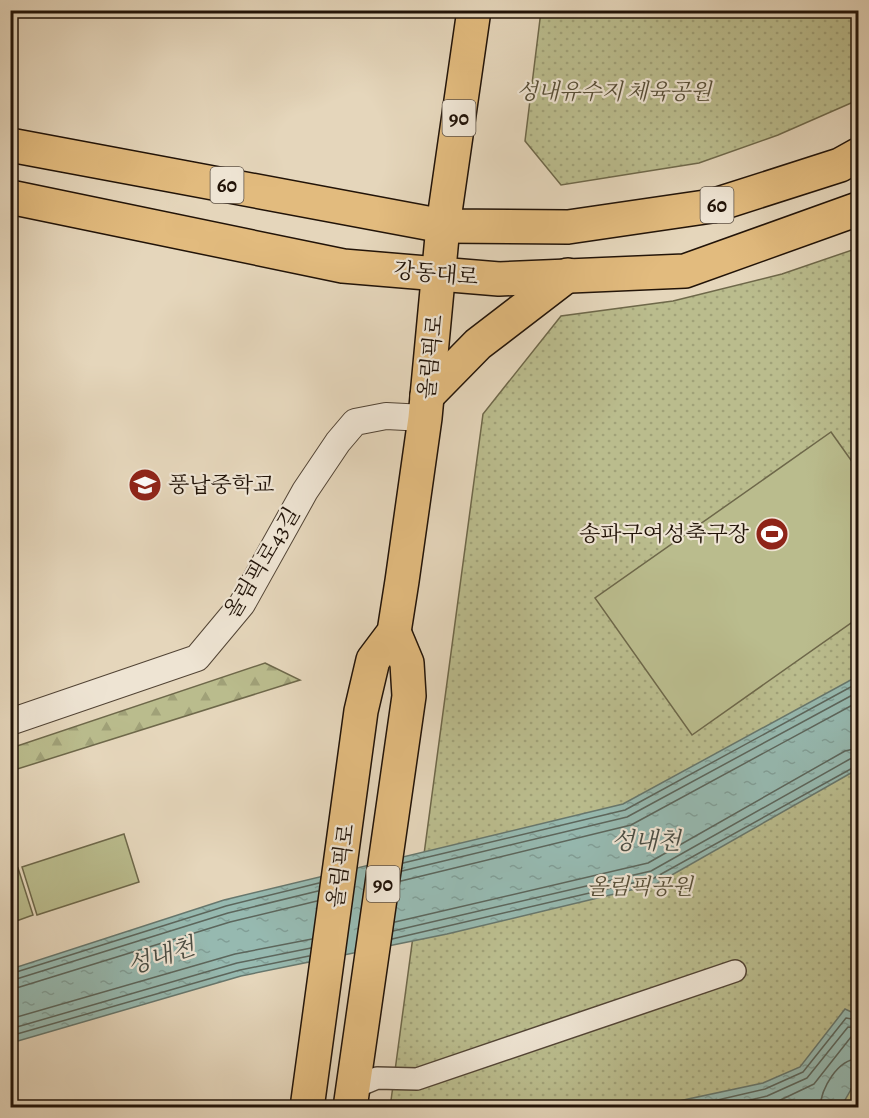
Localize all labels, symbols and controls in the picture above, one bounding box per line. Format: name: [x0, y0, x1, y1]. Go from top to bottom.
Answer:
park label: 성내유수지 체육공원: [517, 77, 713, 107]
road number: 90: [442, 100, 476, 136]
road number: 60: [210, 167, 244, 203]
road number: 60: [700, 187, 734, 223]
street label: 강동대로: [392, 255, 480, 293]
street label: 올림픽로: [412, 313, 450, 401]
school or university icon: 풍납중학교: [127, 467, 163, 503]
place label: 풍납중학교: [168, 470, 274, 500]
street label: 올림픽로43길: [217, 502, 307, 624]
sports icon: 송파구여성축구장: [754, 516, 790, 552]
place label: 송파구여성축구장: [579, 519, 750, 549]
street label: 올림픽로: [320, 822, 362, 910]
water label: 성내천: [611, 825, 683, 857]
road number: 90: [366, 866, 400, 902]
park label: 올림픽공원: [587, 872, 695, 902]
water label: 성내천: [123, 929, 201, 982]

